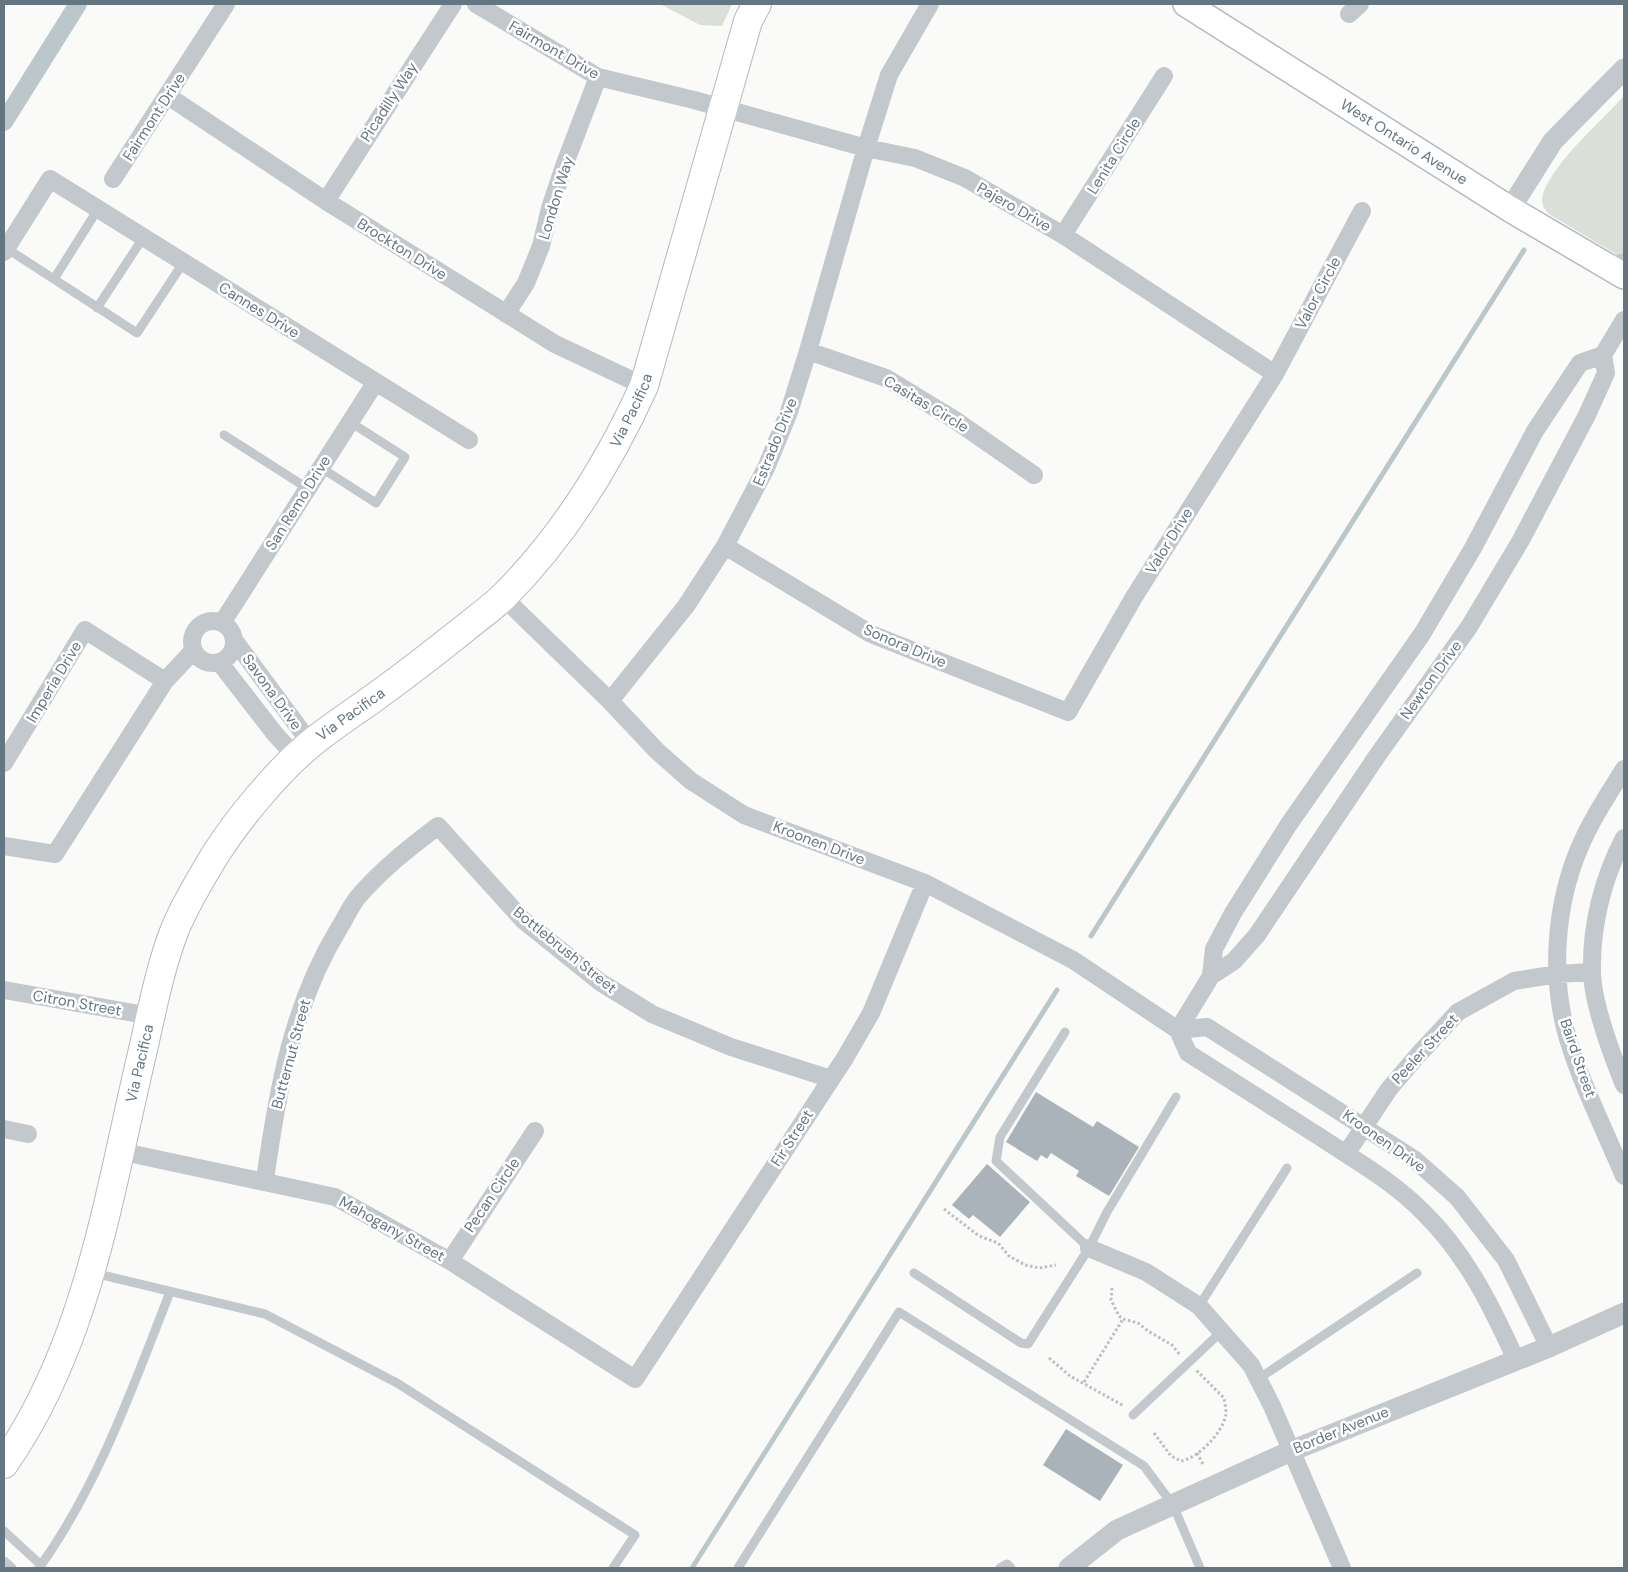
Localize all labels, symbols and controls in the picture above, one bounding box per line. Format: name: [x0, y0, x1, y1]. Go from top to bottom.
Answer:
street label: Fairmont Drive: [505, 16, 603, 84]
street label: Picadilly Way: [356, 58, 423, 146]
street label: Fairmont Drive: [118, 69, 190, 165]
street label: West Ontario Avenue: [1337, 94, 1471, 190]
street label: Lenita Circle: [1083, 114, 1145, 198]
street label: London Way: [534, 153, 578, 242]
street label: Pajero Drive: [973, 178, 1055, 236]
street label: Brockton Drive: [353, 213, 451, 285]
street label: Valor Circle: [1291, 253, 1345, 333]
street label: Cannes Drive: [215, 277, 303, 343]
street label: Via Pacifica: [605, 371, 657, 451]
street label: Casitas Circle: [880, 371, 972, 437]
street label: Estrado Drive: [748, 395, 802, 489]
street label: San Remo Drive: [261, 452, 335, 554]
street label: Valor Drive: [1141, 504, 1197, 578]
street label: Sonora Drive: [860, 620, 950, 672]
street label: Newton Drive: [1396, 637, 1466, 723]
street label: Imperia Drive: [22, 638, 86, 726]
street label: Savona Drive: [238, 650, 306, 734]
street label: Via Pacifica: [312, 683, 389, 746]
street label: Kroonen Drive: [770, 816, 868, 870]
street label: Bottlebrush Street: [509, 902, 621, 998]
street label: Citron Street: [31, 985, 123, 1021]
street label: Butternut Street: [267, 997, 315, 1111]
street label: Peeler Street: [1387, 1009, 1463, 1088]
street label: Baird Street: [1555, 1016, 1601, 1100]
street label: Via Pacifica: [121, 1022, 158, 1104]
street label: Kroonen Drive: [1339, 1105, 1429, 1177]
street label: Fir Street: [766, 1106, 818, 1170]
street label: Pecan Circle: [460, 1154, 524, 1236]
street label: Mahogany Street: [336, 1192, 448, 1266]
street label: Border Avenue: [1290, 1402, 1392, 1458]

